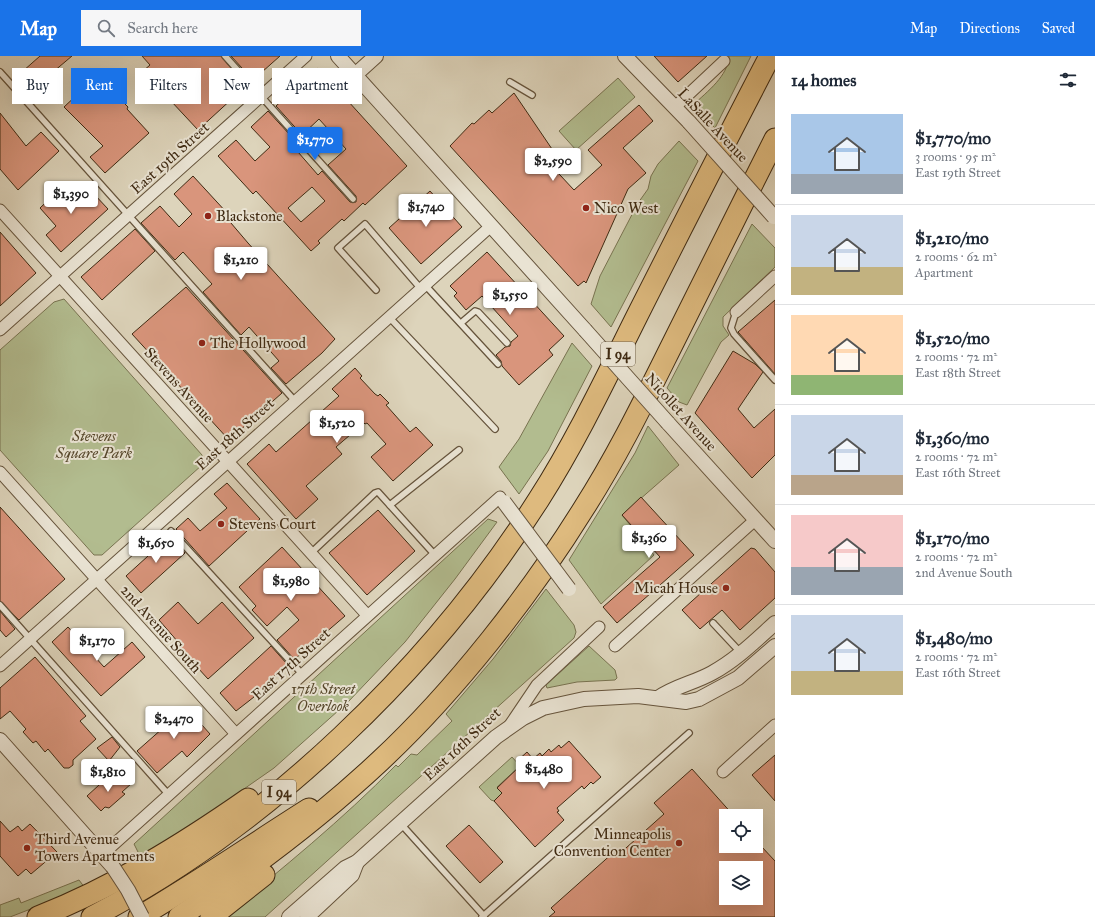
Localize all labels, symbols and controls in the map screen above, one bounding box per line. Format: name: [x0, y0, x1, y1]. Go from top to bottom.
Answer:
search box: [81, 10, 361, 46]
text: Map: [20, 17, 57, 40]
icon: search: [95, 17, 117, 39]
text: Search here: [127, 19, 198, 37]
text: Map: [910, 20, 937, 37]
text: Directions: [959, 20, 1020, 37]
text: Saved: [1042, 20, 1075, 37]
chip: Buy: [12, 68, 63, 104]
chip: Rent: [71, 68, 127, 104]
chip: Filters: [135, 68, 201, 104]
chip: New: [209, 68, 264, 104]
chip: Apartment: [272, 68, 362, 104]
icon: filters: [1057, 69, 1079, 91]
text: 14 homes: [791, 70, 856, 91]
street label: LaSalle Avenue: [674, 84, 752, 166]
street label: East 19th Street: [127, 118, 213, 198]
pin: $1,770: [282, 127, 348, 161]
text: $1,770/mo: [915, 128, 991, 149]
icon: home: [823, 130, 871, 178]
text: $1,770: [297, 132, 334, 148]
pin: $2,590: [520, 148, 586, 182]
text: 3 rooms · 95 m²: [915, 149, 996, 165]
text: $2,590: [534, 153, 572, 169]
text: East 19th Street: [915, 165, 1001, 181]
pin: $1,390: [38, 181, 104, 215]
text: $1,390: [53, 186, 89, 202]
pin: $1,740: [393, 194, 459, 228]
text: $1,740: [408, 199, 445, 215]
place label: Nico West: [594, 199, 659, 217]
marker: Nico West: [581, 203, 591, 213]
place label: Blackstone: [216, 207, 282, 225]
marker: Blackstone: [203, 211, 213, 221]
text: $1,210/mo: [915, 228, 989, 249]
icon: home: [823, 231, 871, 279]
pin: $1,210: [208, 247, 274, 281]
text: 2 rooms · 62 m²: [915, 249, 997, 265]
text: $1,210: [223, 252, 259, 268]
text: Apartment: [915, 265, 973, 281]
pin: $1,550: [477, 282, 543, 316]
text: $1,550: [492, 287, 528, 303]
text: $1,520/mo: [915, 328, 990, 349]
icon: home: [823, 331, 871, 379]
place label: The Hollywood: [210, 334, 306, 352]
marker: The Hollywood: [197, 338, 207, 348]
road number: I 94: [601, 342, 635, 366]
street label: Stevens Avenue: [140, 344, 218, 426]
text: 2 rooms · 72 m²: [915, 349, 997, 365]
text: East 18th Street: [915, 365, 1001, 381]
street label: Nicollet Avenue: [641, 369, 721, 455]
street label: East 18th Street: [192, 394, 278, 474]
pin: $1,520: [304, 410, 370, 444]
text: $1,520: [319, 415, 355, 431]
park label: Stevens Square Park: [55, 427, 132, 462]
text: $1,360/mo: [915, 428, 989, 449]
icon: home: [823, 431, 871, 479]
text: 2 rooms · 72 m²: [915, 449, 997, 465]
text: East 16th Street: [915, 465, 1001, 481]
place label: Stevens Court: [229, 515, 317, 533]
marker: Stevens Court: [216, 519, 226, 529]
pin: $1,360: [616, 525, 682, 559]
text: $1,170/mo: [915, 528, 989, 549]
pin: $1,650: [123, 530, 189, 564]
text: $1,360: [631, 530, 667, 546]
icon: home: [823, 531, 871, 579]
text: $1,650: [138, 535, 174, 551]
text: 2 rooms · 72 m²: [915, 549, 997, 565]
text: 2nd Avenue South: [915, 565, 1012, 581]
pin: $1,980: [258, 568, 324, 602]
text: $1,980: [272, 573, 310, 589]
place label: Micah House: [634, 579, 718, 597]
street label: 2nd Avenue South: [117, 581, 206, 677]
marker: Micah House: [721, 583, 731, 593]
street label: East 17th Street: [248, 624, 334, 704]
pin: $1,170: [64, 628, 130, 662]
text: $1,480/mo: [915, 628, 993, 649]
icon: home: [823, 631, 871, 679]
text: $1,170: [79, 633, 115, 649]
text: 2 rooms · 72 m²: [915, 649, 997, 665]
text: East 16th Street: [915, 665, 1001, 681]
park label: 17th Street Overlook: [291, 680, 356, 715]
street label: East 16th Street: [420, 703, 505, 784]
pin: $2,470: [141, 706, 207, 740]
text: $2,470: [154, 711, 194, 727]
pin: $1,480: [511, 756, 577, 790]
pin: $1,810: [75, 759, 141, 793]
text: $1,480: [525, 761, 563, 777]
text: $1,810: [90, 764, 126, 780]
road number: I 94: [262, 780, 296, 804]
map controls: [719, 809, 763, 905]
button: locate: [719, 809, 763, 853]
place label: Minneapolis Convention Center: [554, 825, 671, 860]
place label: Third Avenue Towers Apartments: [35, 830, 154, 865]
marker: Minneapolis Convention Center: [674, 838, 684, 848]
marker: Third Avenue Towers Apartments: [22, 843, 32, 853]
button: layers: [719, 861, 763, 905]

